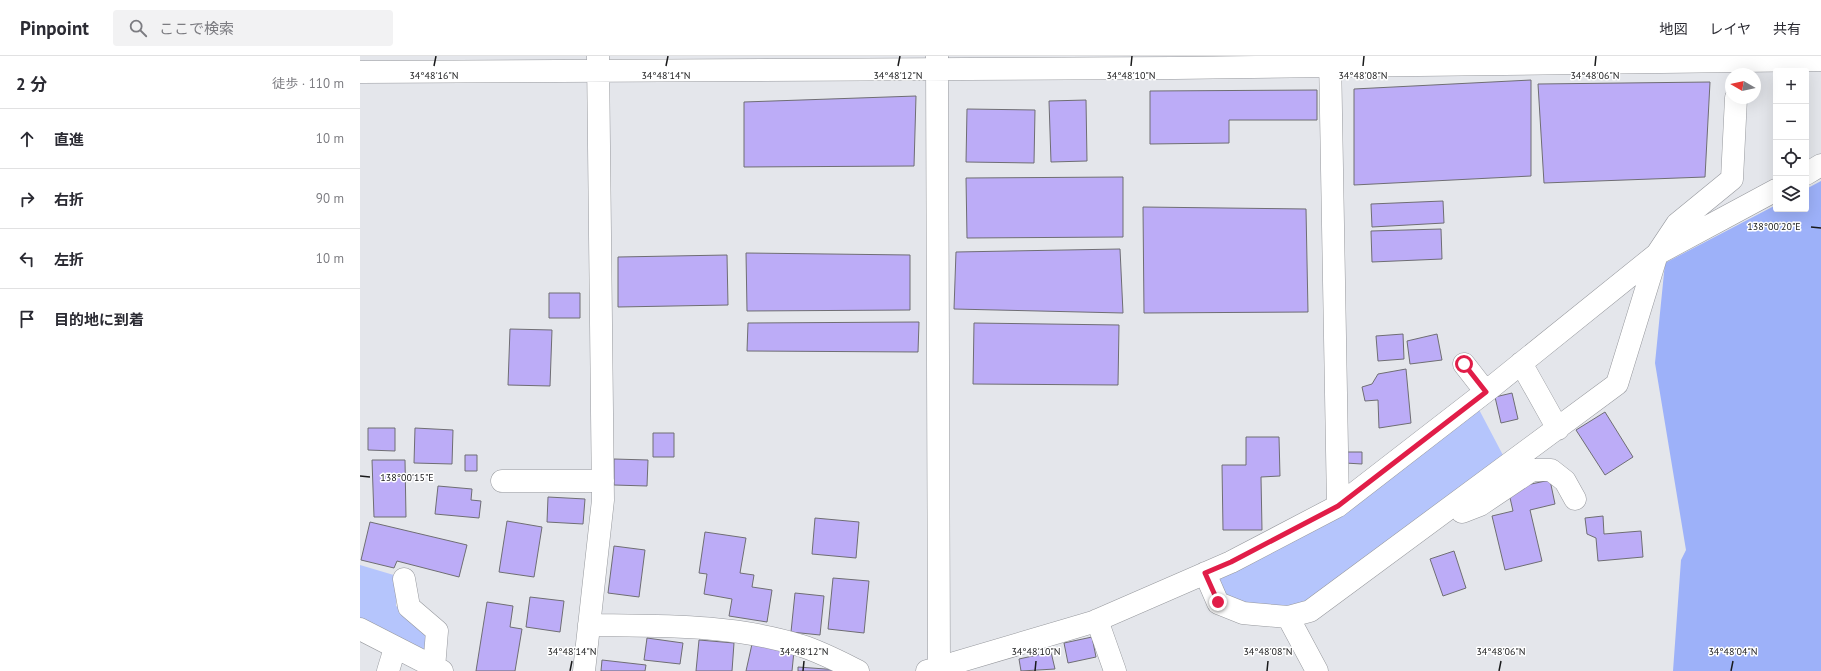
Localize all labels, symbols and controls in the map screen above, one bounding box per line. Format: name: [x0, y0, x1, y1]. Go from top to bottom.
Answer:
search box: [113, 10, 393, 46]
text: Pinpoint: [20, 16, 89, 40]
icon: search: [127, 17, 149, 39]
text: ここで検索: [159, 19, 234, 38]
text: 地図: [1659, 20, 1687, 38]
text: レイヤ: [1709, 20, 1751, 38]
text: 共有: [1773, 20, 1801, 38]
north arrow: [1725, 68, 1761, 104]
map controls: [1773, 68, 1809, 212]
button: +: [1773, 68, 1809, 104]
text: 34°48'16"N: [409, 69, 459, 82]
text: 34°48'14"N: [641, 69, 691, 82]
text: 34°48'12"N: [873, 69, 923, 82]
text: 34°48'10"N: [1106, 69, 1156, 82]
text: 34°48'08"N: [1338, 69, 1388, 82]
text: 34°48'06"N: [1570, 69, 1620, 82]
text: 2 分: [16, 73, 47, 95]
text: 徒歩 · 110 m: [272, 75, 344, 92]
button: −: [1773, 104, 1809, 140]
icon: ahead: [16, 128, 38, 150]
text: 直進: [54, 130, 84, 149]
text: 10 m: [316, 130, 344, 147]
button: locate: [1773, 140, 1809, 176]
button: layers: [1773, 176, 1809, 212]
icon: right: [16, 188, 38, 210]
text: 右折: [54, 190, 84, 209]
text: 90 m: [316, 190, 344, 207]
text: 138°00'20"E: [1747, 220, 1801, 233]
icon: left: [16, 248, 38, 270]
text: 左折: [54, 250, 84, 269]
text: 10 m: [316, 250, 344, 267]
icon: arrive: [16, 308, 38, 330]
text: 目的地に到着: [54, 310, 144, 329]
route start: [1455, 355, 1473, 373]
text: 138°00'15"E: [380, 471, 434, 484]
route end: [1209, 593, 1227, 611]
text: 34°48'14"N: [547, 645, 597, 658]
text: 34°48'12"N: [779, 645, 829, 658]
text: 34°48'10"N: [1011, 645, 1061, 658]
text: 34°48'08"N: [1243, 645, 1293, 658]
text: 34°48'06"N: [1476, 645, 1526, 658]
text: 34°48'04"N: [1708, 645, 1758, 658]

